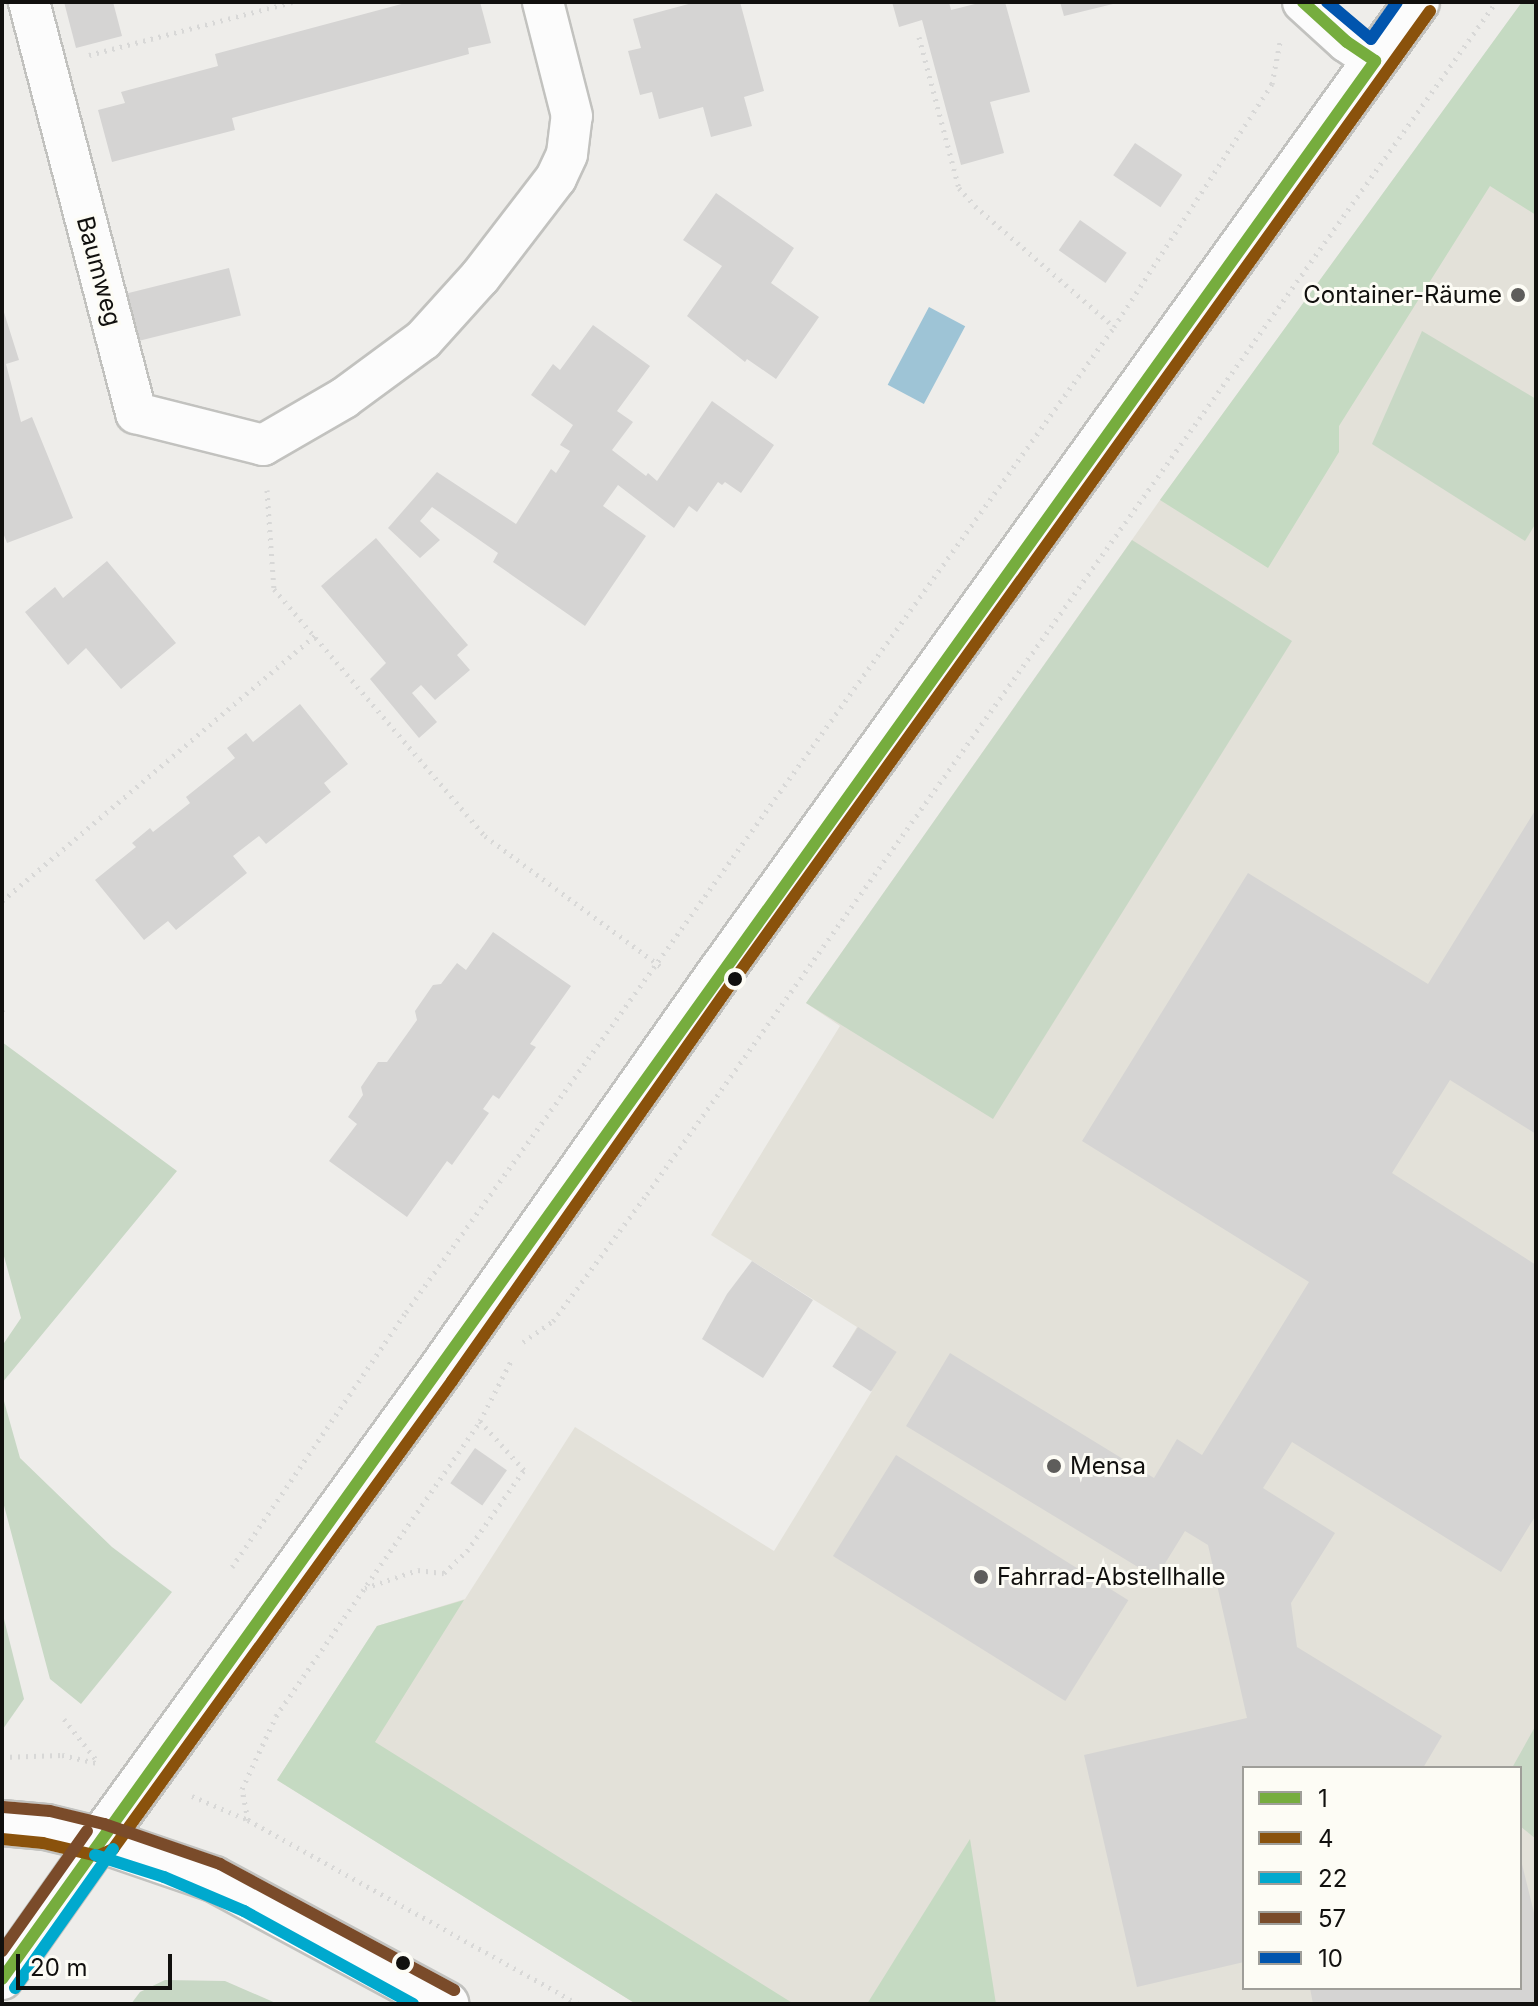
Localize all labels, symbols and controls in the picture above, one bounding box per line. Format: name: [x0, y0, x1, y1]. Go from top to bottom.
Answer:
street label: Baumweg: [71, 213, 127, 329]
place label: Container-Räume: [1303, 281, 1502, 309]
marker: Container-Räume: [1509, 286, 1527, 304]
unlabelled marker: [727, 971, 743, 987]
place label: Mensa: [1070, 1452, 1146, 1480]
marker: Mensa: [1045, 1457, 1063, 1475]
place label: Fahrrad-Abstellhalle: [997, 1563, 1226, 1591]
marker: Fahrrad-Abstellhalle: [972, 1568, 990, 1586]
legend: [1242, 1766, 1522, 1990]
text: 1: [1318, 1784, 1328, 1813]
text: 4: [1318, 1824, 1334, 1853]
text: 22: [1318, 1864, 1347, 1893]
text: 57: [1318, 1904, 1346, 1933]
scale bar: [20, 1938, 176, 1988]
text: 10: [1318, 1944, 1343, 1973]
text: 20 m: [30, 1953, 88, 1982]
unlabelled marker: [395, 1955, 411, 1971]

